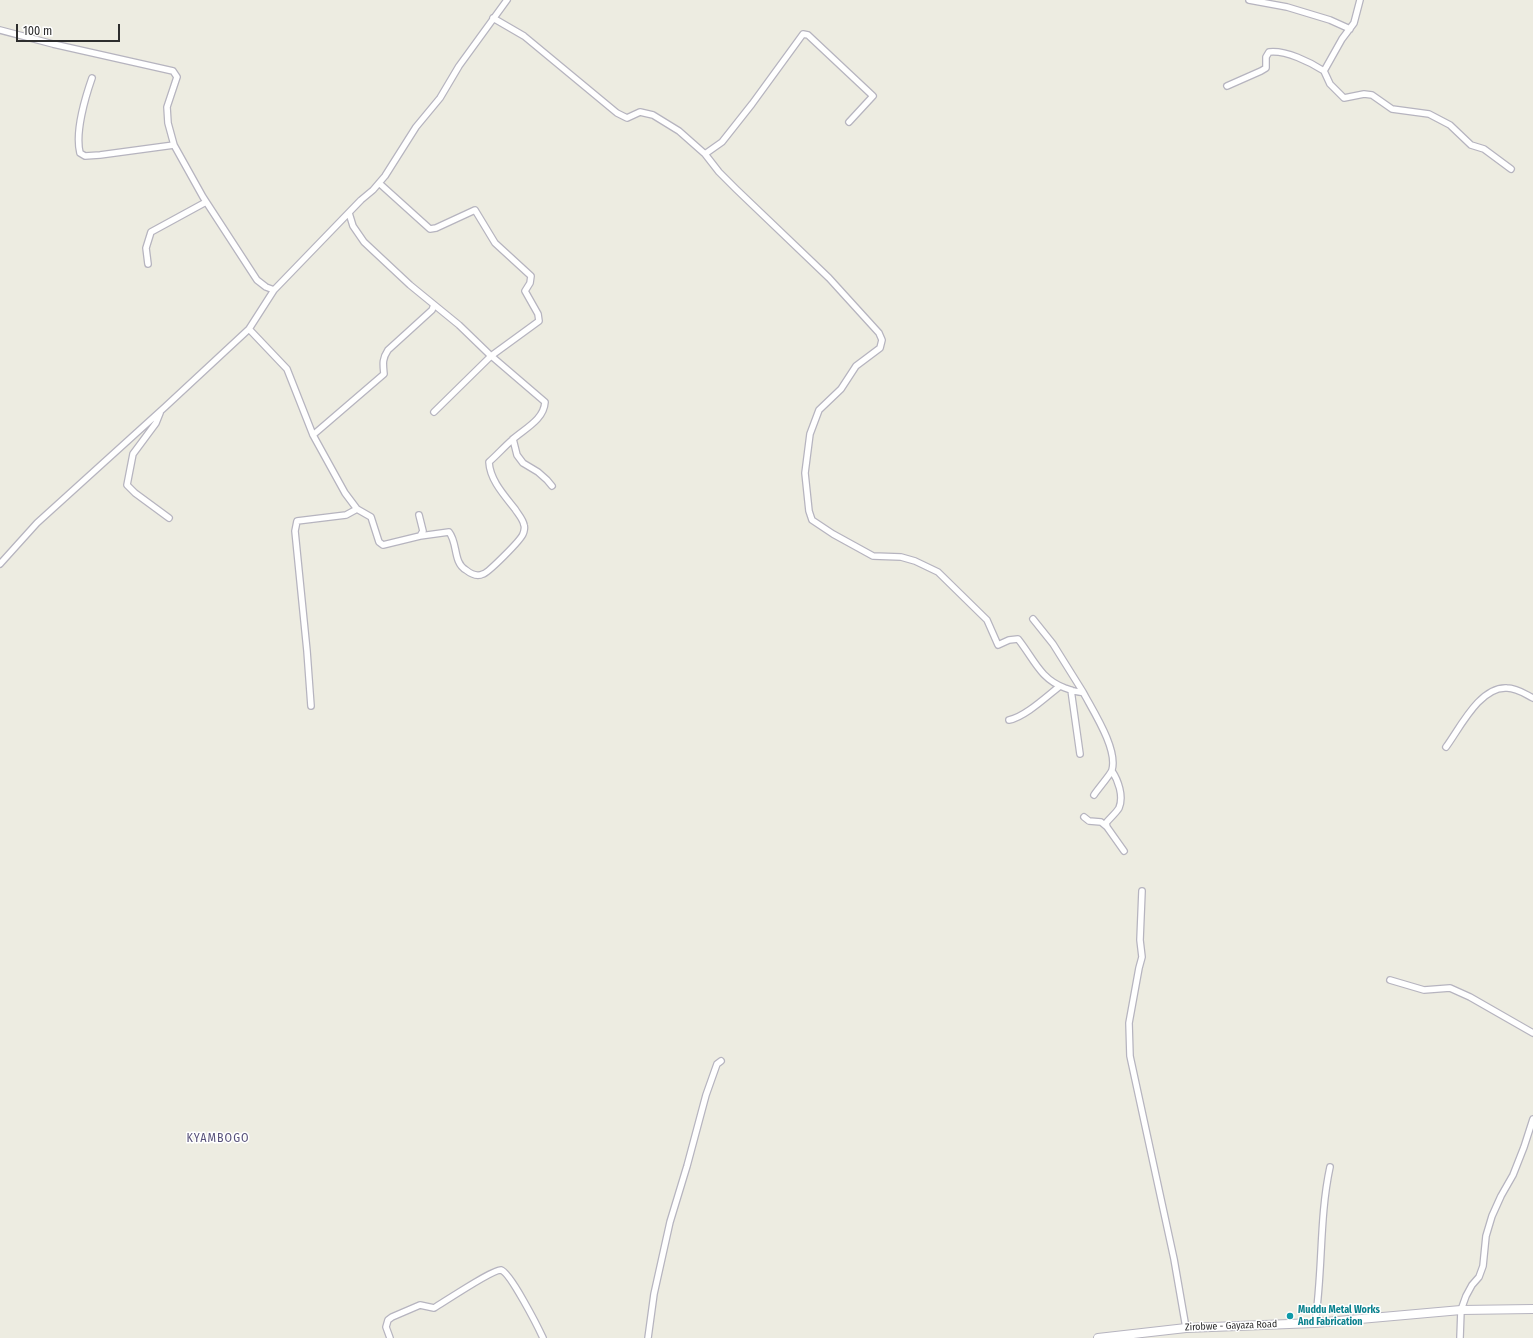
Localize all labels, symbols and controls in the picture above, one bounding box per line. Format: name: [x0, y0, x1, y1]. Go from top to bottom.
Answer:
scale bar: [18, 16, 122, 42]
text: 100 m: [23, 24, 52, 38]
district label: KYAMBOGO: [186, 1132, 250, 1146]
place label: Muddu Metal Works And Fabrication: [1298, 1304, 1380, 1328]
marker: Muddu Metal Works And Fabrication: [1285, 1311, 1295, 1321]
street label: Zirobwe - Gayaza Road: [1185, 1318, 1277, 1334]

